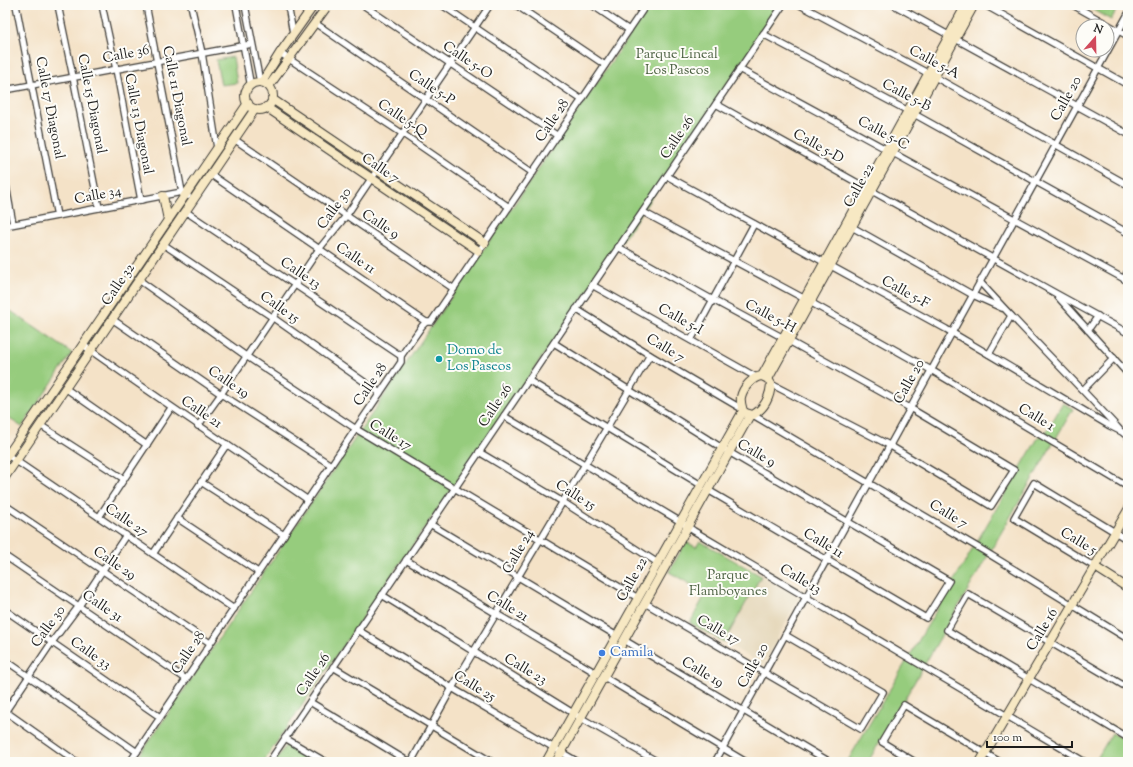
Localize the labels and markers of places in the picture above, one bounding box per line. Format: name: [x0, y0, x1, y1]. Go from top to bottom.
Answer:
place label: Domo de Los Paseos: [447, 341, 511, 377]
marker: Domo de Los Paseos: [434, 354, 444, 364]
place label: Camila: [610, 643, 654, 663]
marker: Camila: [597, 648, 607, 658]

